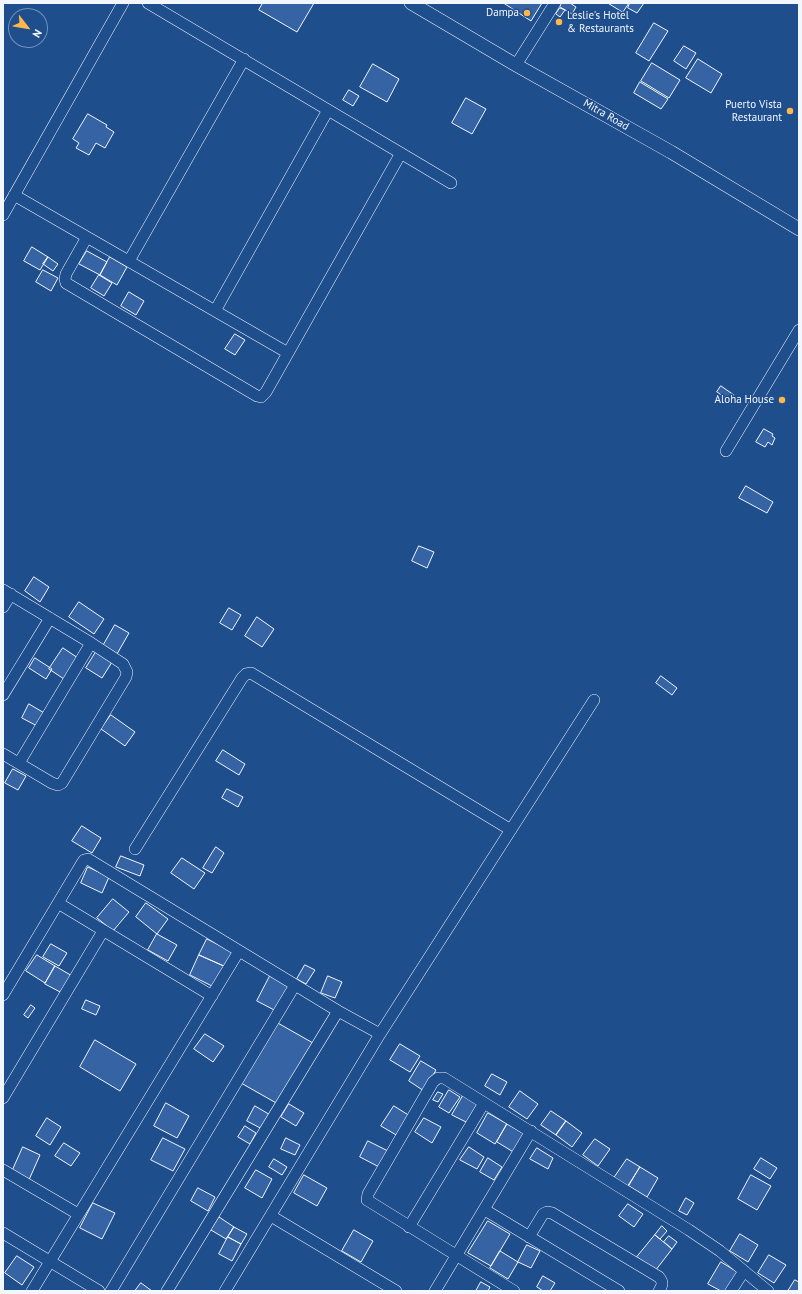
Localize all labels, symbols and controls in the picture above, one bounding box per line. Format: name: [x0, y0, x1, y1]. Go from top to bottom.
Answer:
place label: Dampa: [486, 6, 519, 20]
north arrow: [8, 8, 48, 48]
marker: Dampa: [522, 8, 532, 18]
place label: Leslie's Hotel & Restaurants: [567, 9, 634, 35]
marker: Leslie's Hotel & Restaurants: [554, 17, 564, 27]
text: N: [30, 27, 45, 40]
street label: Mitra Road: [581, 97, 631, 133]
place label: Puerto Vista Restaurant: [725, 98, 782, 124]
marker: Puerto Vista Restaurant: [785, 106, 795, 116]
place label: Aloha House: [715, 393, 774, 407]
marker: Aloha House: [777, 395, 787, 405]

